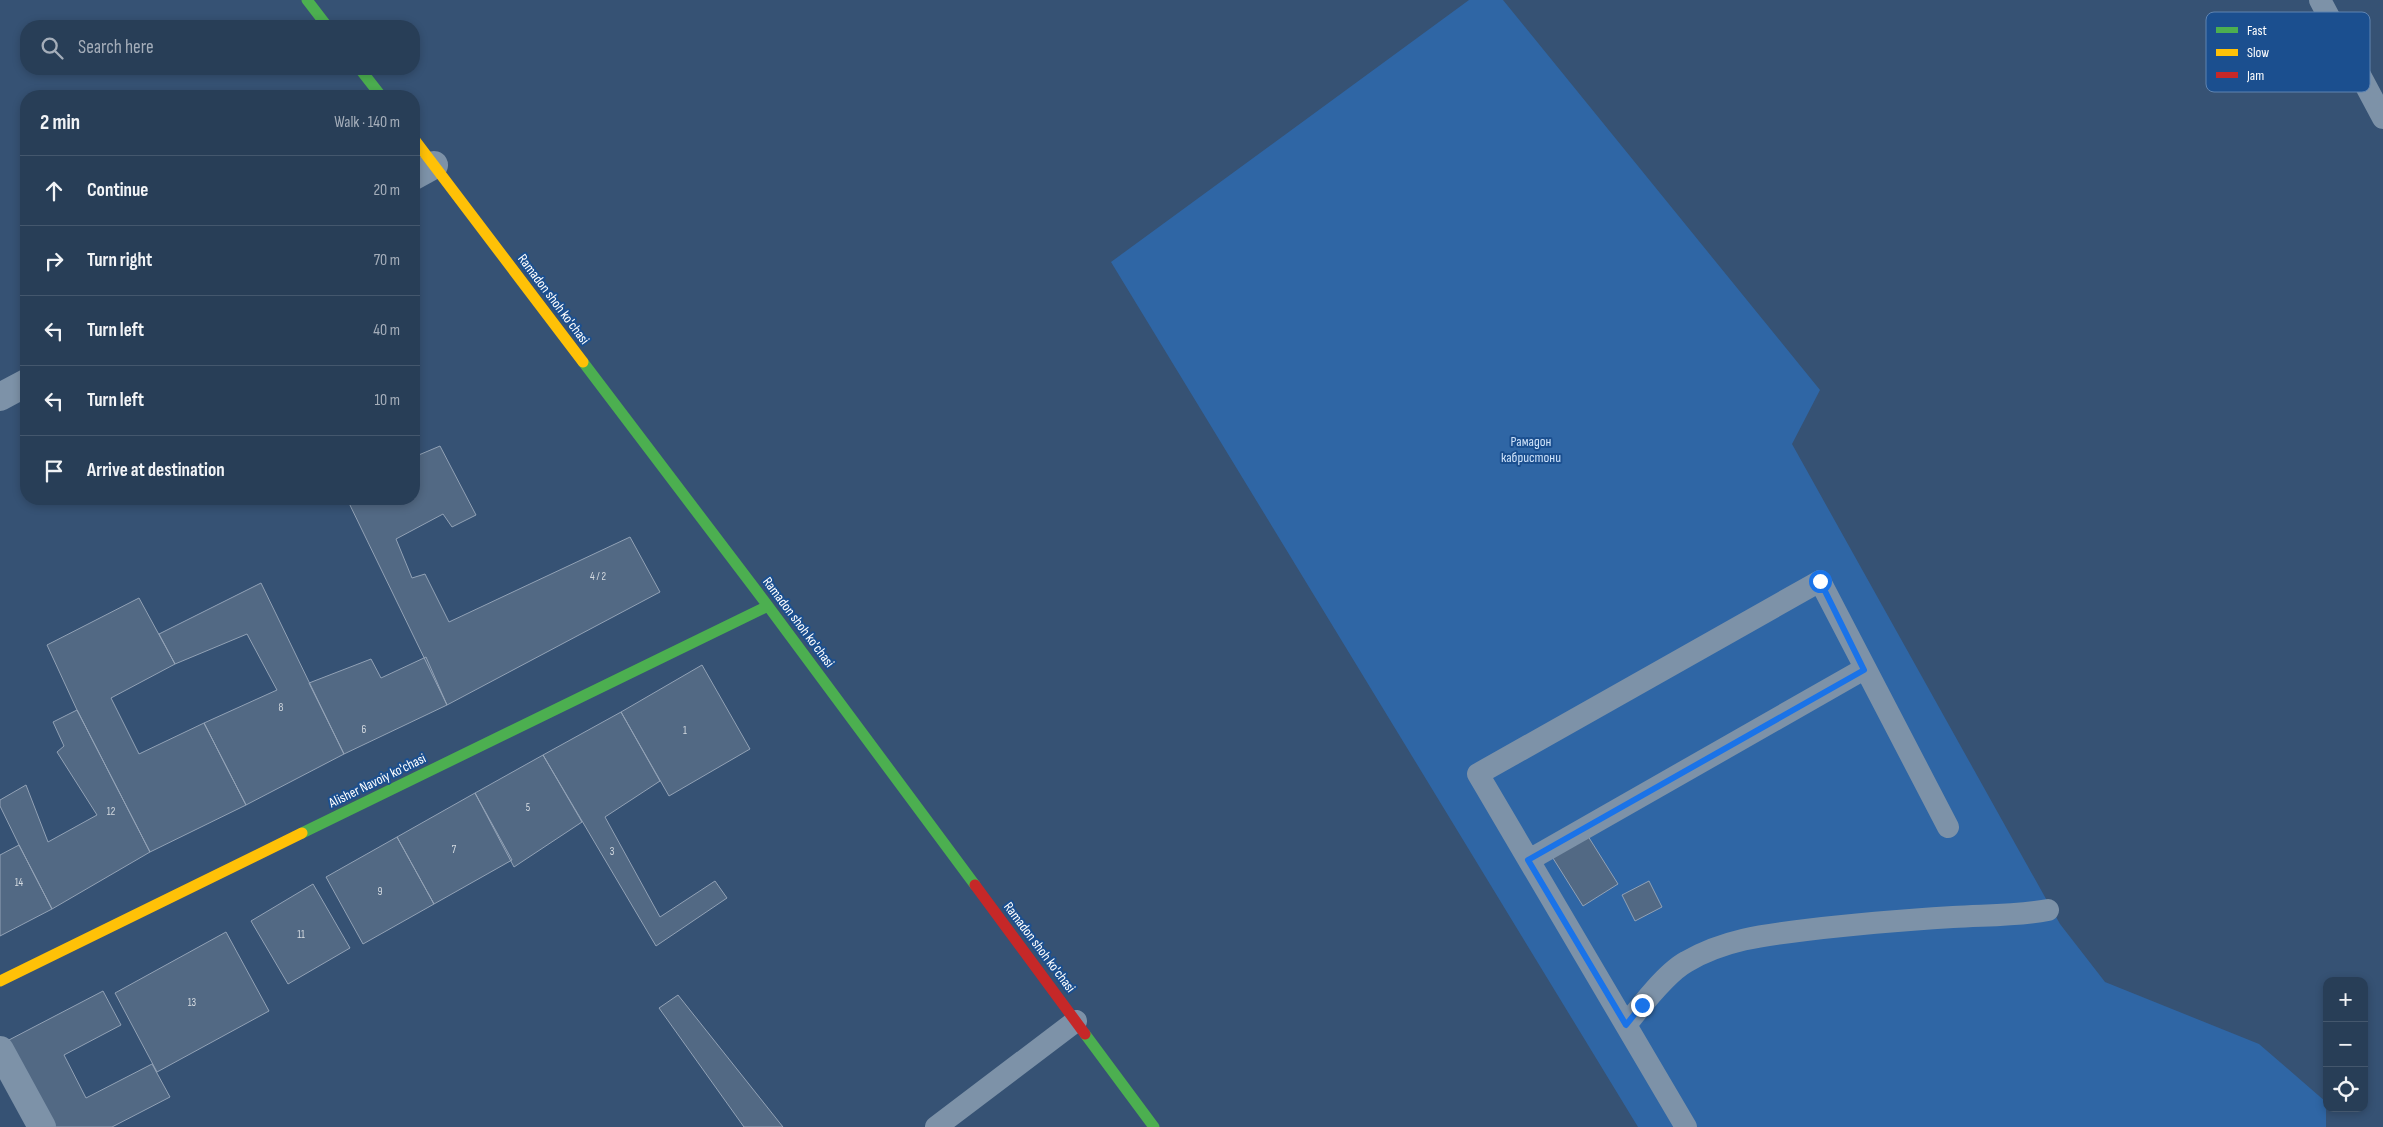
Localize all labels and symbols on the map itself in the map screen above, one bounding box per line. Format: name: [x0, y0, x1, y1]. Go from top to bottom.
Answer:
legend: [2206, 12, 2370, 92]
text: Fast: [2247, 22, 2267, 39]
text: Slow: [2247, 44, 2269, 61]
text: Jam: [2246, 67, 2264, 84]
street label: Ramadon shoh ko'chasi: [514, 251, 593, 348]
park label: Рамадон кабристони: [1501, 433, 1561, 466]
house number: 4 / 2: [590, 570, 606, 583]
route start: [1809, 570, 1832, 593]
street label: Ramadon shoh ko'chasi: [759, 574, 838, 671]
house number: 8: [279, 701, 284, 714]
house number: 6: [362, 723, 367, 736]
house number: 1: [683, 724, 687, 737]
street label: Alisher Navoiy ko'chasi: [325, 750, 429, 812]
house number: 5: [526, 801, 530, 814]
house number: 12: [107, 805, 116, 818]
house number: 7: [452, 843, 457, 856]
house number: 3: [610, 845, 615, 858]
house number: 14: [15, 876, 24, 889]
house number: 9: [378, 885, 383, 898]
street label: Ramadon shoh ko'chasi: [1000, 899, 1079, 996]
house number: 11: [297, 928, 305, 941]
route end: [1631, 994, 1654, 1017]
house number: 13: [188, 996, 197, 1009]

